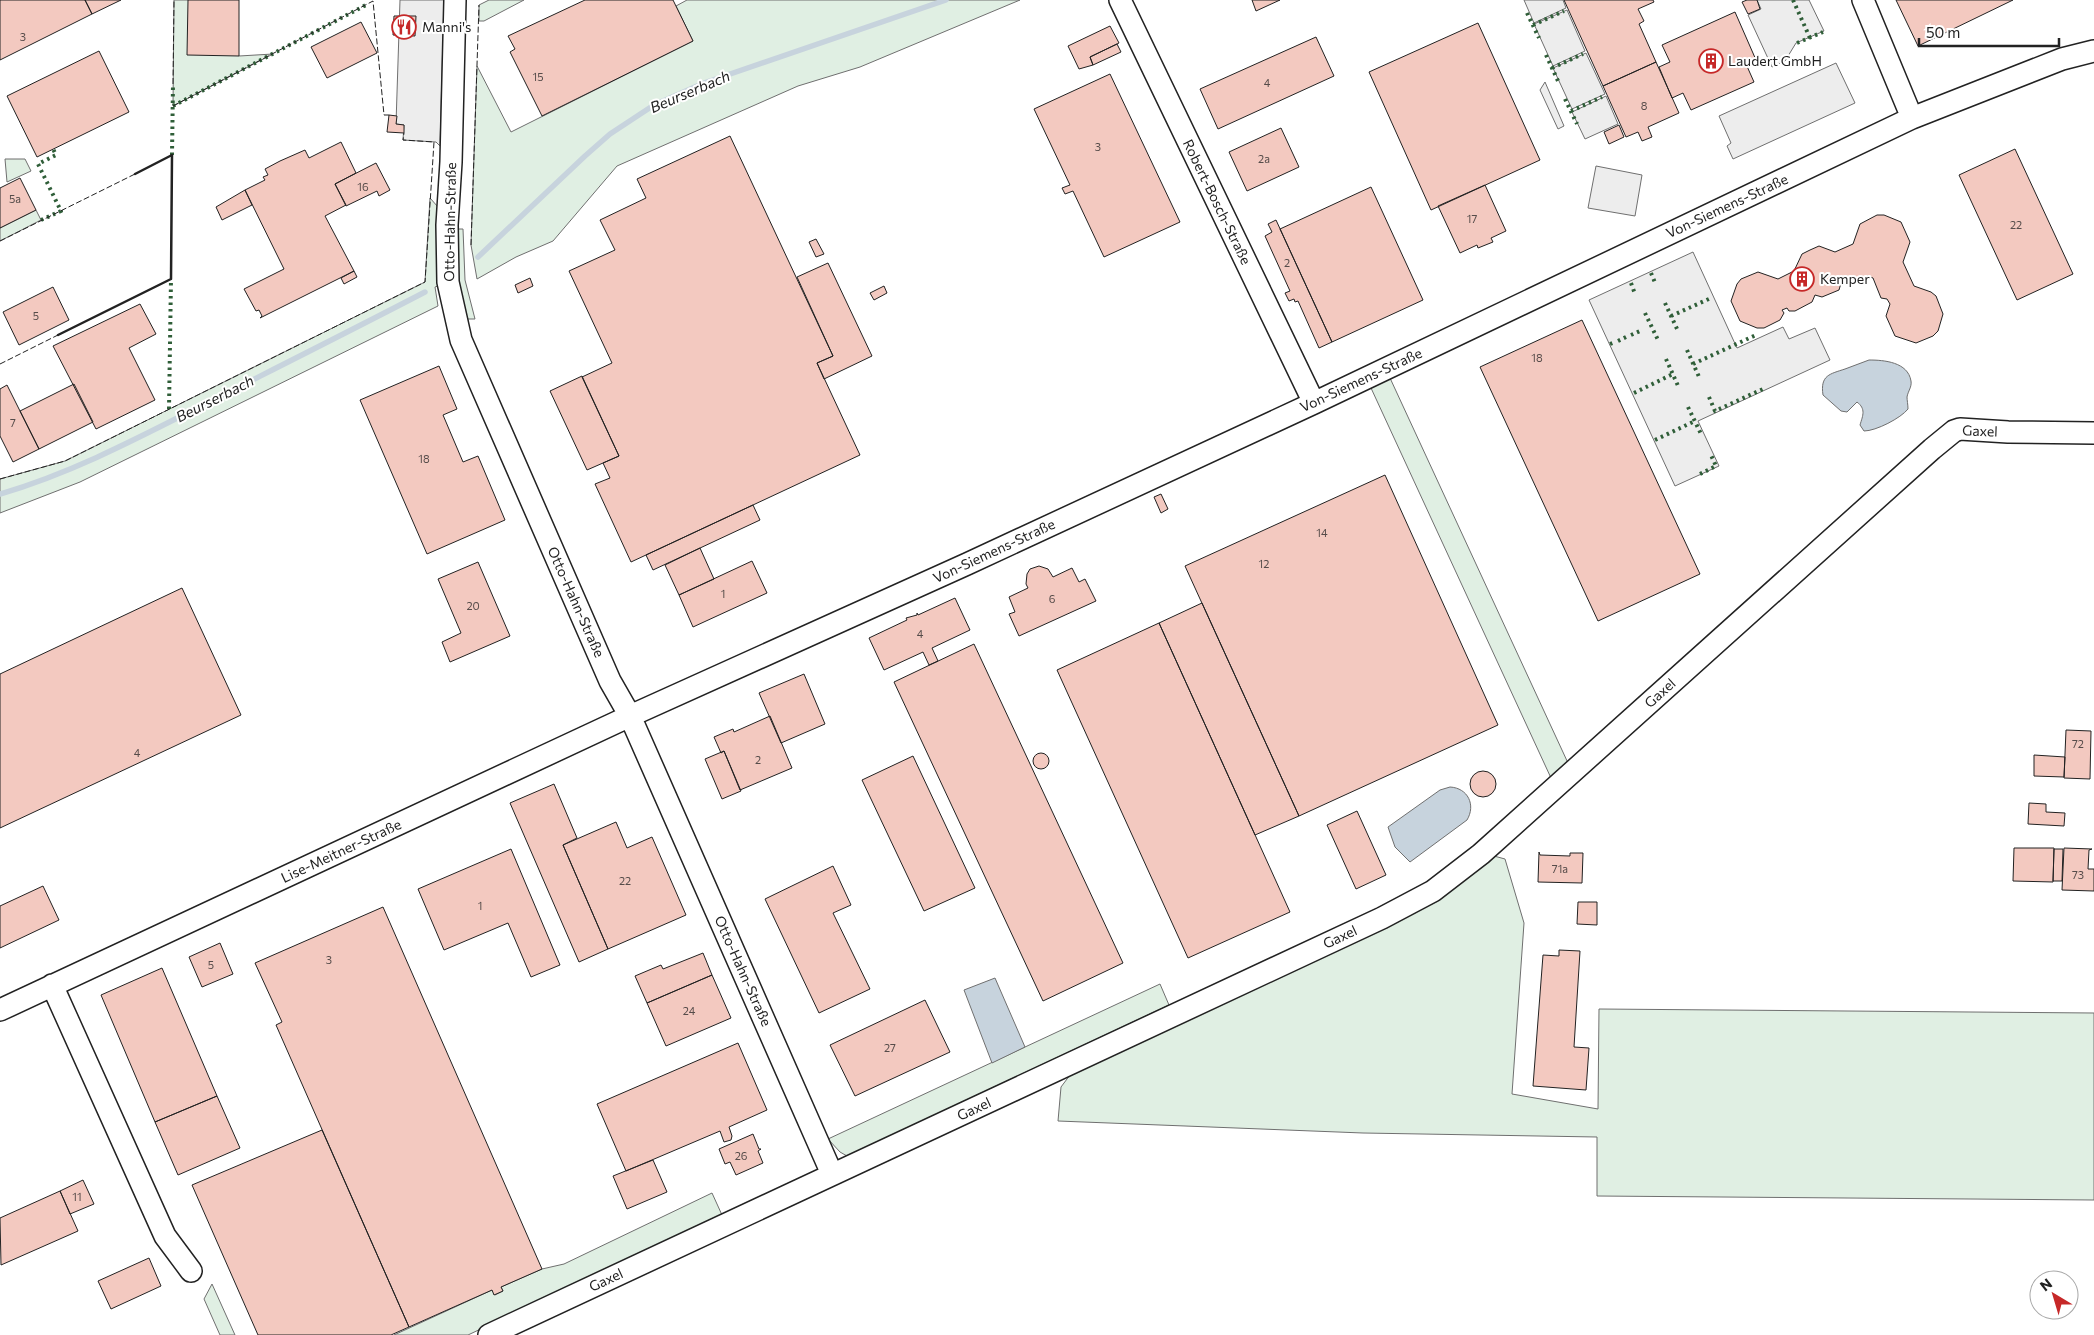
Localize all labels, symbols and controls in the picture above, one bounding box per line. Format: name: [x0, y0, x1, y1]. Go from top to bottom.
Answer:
restaurant icon: Manni's: [391, 14, 417, 40]
scale bar: [1919, 15, 2059, 47]
place label: Manni's: [422, 18, 471, 35]
text: 50 m: [1926, 23, 1960, 41]
house number: 3: [20, 30, 26, 43]
building icon: Laudert GmbH: [1698, 48, 1724, 74]
place label: Laudert GmbH: [1728, 52, 1822, 69]
water label: Beurserbach: [647, 66, 732, 116]
house number: 15: [532, 70, 544, 83]
house number: 4: [1264, 76, 1271, 89]
house number: 8: [1641, 99, 1648, 112]
street label: Robert-Bosch-Straße: [1180, 136, 1255, 267]
house number: 3: [1095, 140, 1101, 153]
house number: 2a: [1258, 152, 1270, 165]
street label: Otto-Hahn-Straße: [440, 162, 459, 282]
street label: Von-Siemens-Straße: [1663, 170, 1790, 241]
house number: 16: [357, 180, 369, 193]
house number: 5a: [9, 192, 21, 205]
house number: 17: [1467, 212, 1477, 225]
house number: 22: [2010, 218, 2022, 231]
house number: 2: [1284, 256, 1290, 269]
building icon: Kemper: [1789, 266, 1815, 292]
place label: Kemper: [1820, 270, 1870, 287]
house number: 5: [33, 309, 39, 322]
street label: Von-Siemens-Straße: [1297, 344, 1424, 415]
house number: 18: [1531, 351, 1543, 364]
water label: Beurserbach: [173, 371, 257, 425]
house number: 7: [10, 416, 16, 429]
street label: Gaxel: [1962, 421, 1998, 440]
house number: 18: [418, 452, 430, 465]
street label: Von-Siemens-Straße: [930, 515, 1057, 586]
house number: 14: [1316, 526, 1328, 539]
street label: Otto-Hahn-Straße: [544, 544, 608, 660]
house number: 12: [1259, 557, 1269, 570]
house number: 1: [721, 587, 725, 600]
house number: 6: [1049, 592, 1056, 605]
house number: 20: [466, 599, 480, 612]
house number: 4: [917, 627, 924, 640]
street label: Gaxel: [1641, 674, 1679, 711]
house number: 72: [2072, 737, 2084, 750]
house number: 4: [134, 746, 141, 759]
house number: 2: [755, 753, 761, 766]
street label: Lise-Meitner-Straße: [278, 815, 404, 886]
house number: 71a: [1552, 862, 1568, 875]
house number: 73: [2072, 868, 2084, 881]
house number: 22: [619, 874, 631, 887]
house number: 1: [478, 899, 482, 912]
street label: Otto-Hahn-Straße: [711, 913, 775, 1029]
street label: Gaxel: [1320, 921, 1360, 952]
house number: 3: [326, 953, 332, 966]
house number: 5: [208, 958, 214, 971]
house number: 24: [683, 1004, 696, 1017]
house number: 27: [884, 1041, 896, 1054]
street label: Gaxel: [954, 1093, 994, 1124]
house number: 26: [735, 1149, 748, 1162]
house number: 11: [72, 1190, 82, 1203]
street label: Gaxel: [586, 1264, 626, 1295]
north arrow: [2029, 1270, 2079, 1320]
text: N: [2036, 1274, 2055, 1294]

